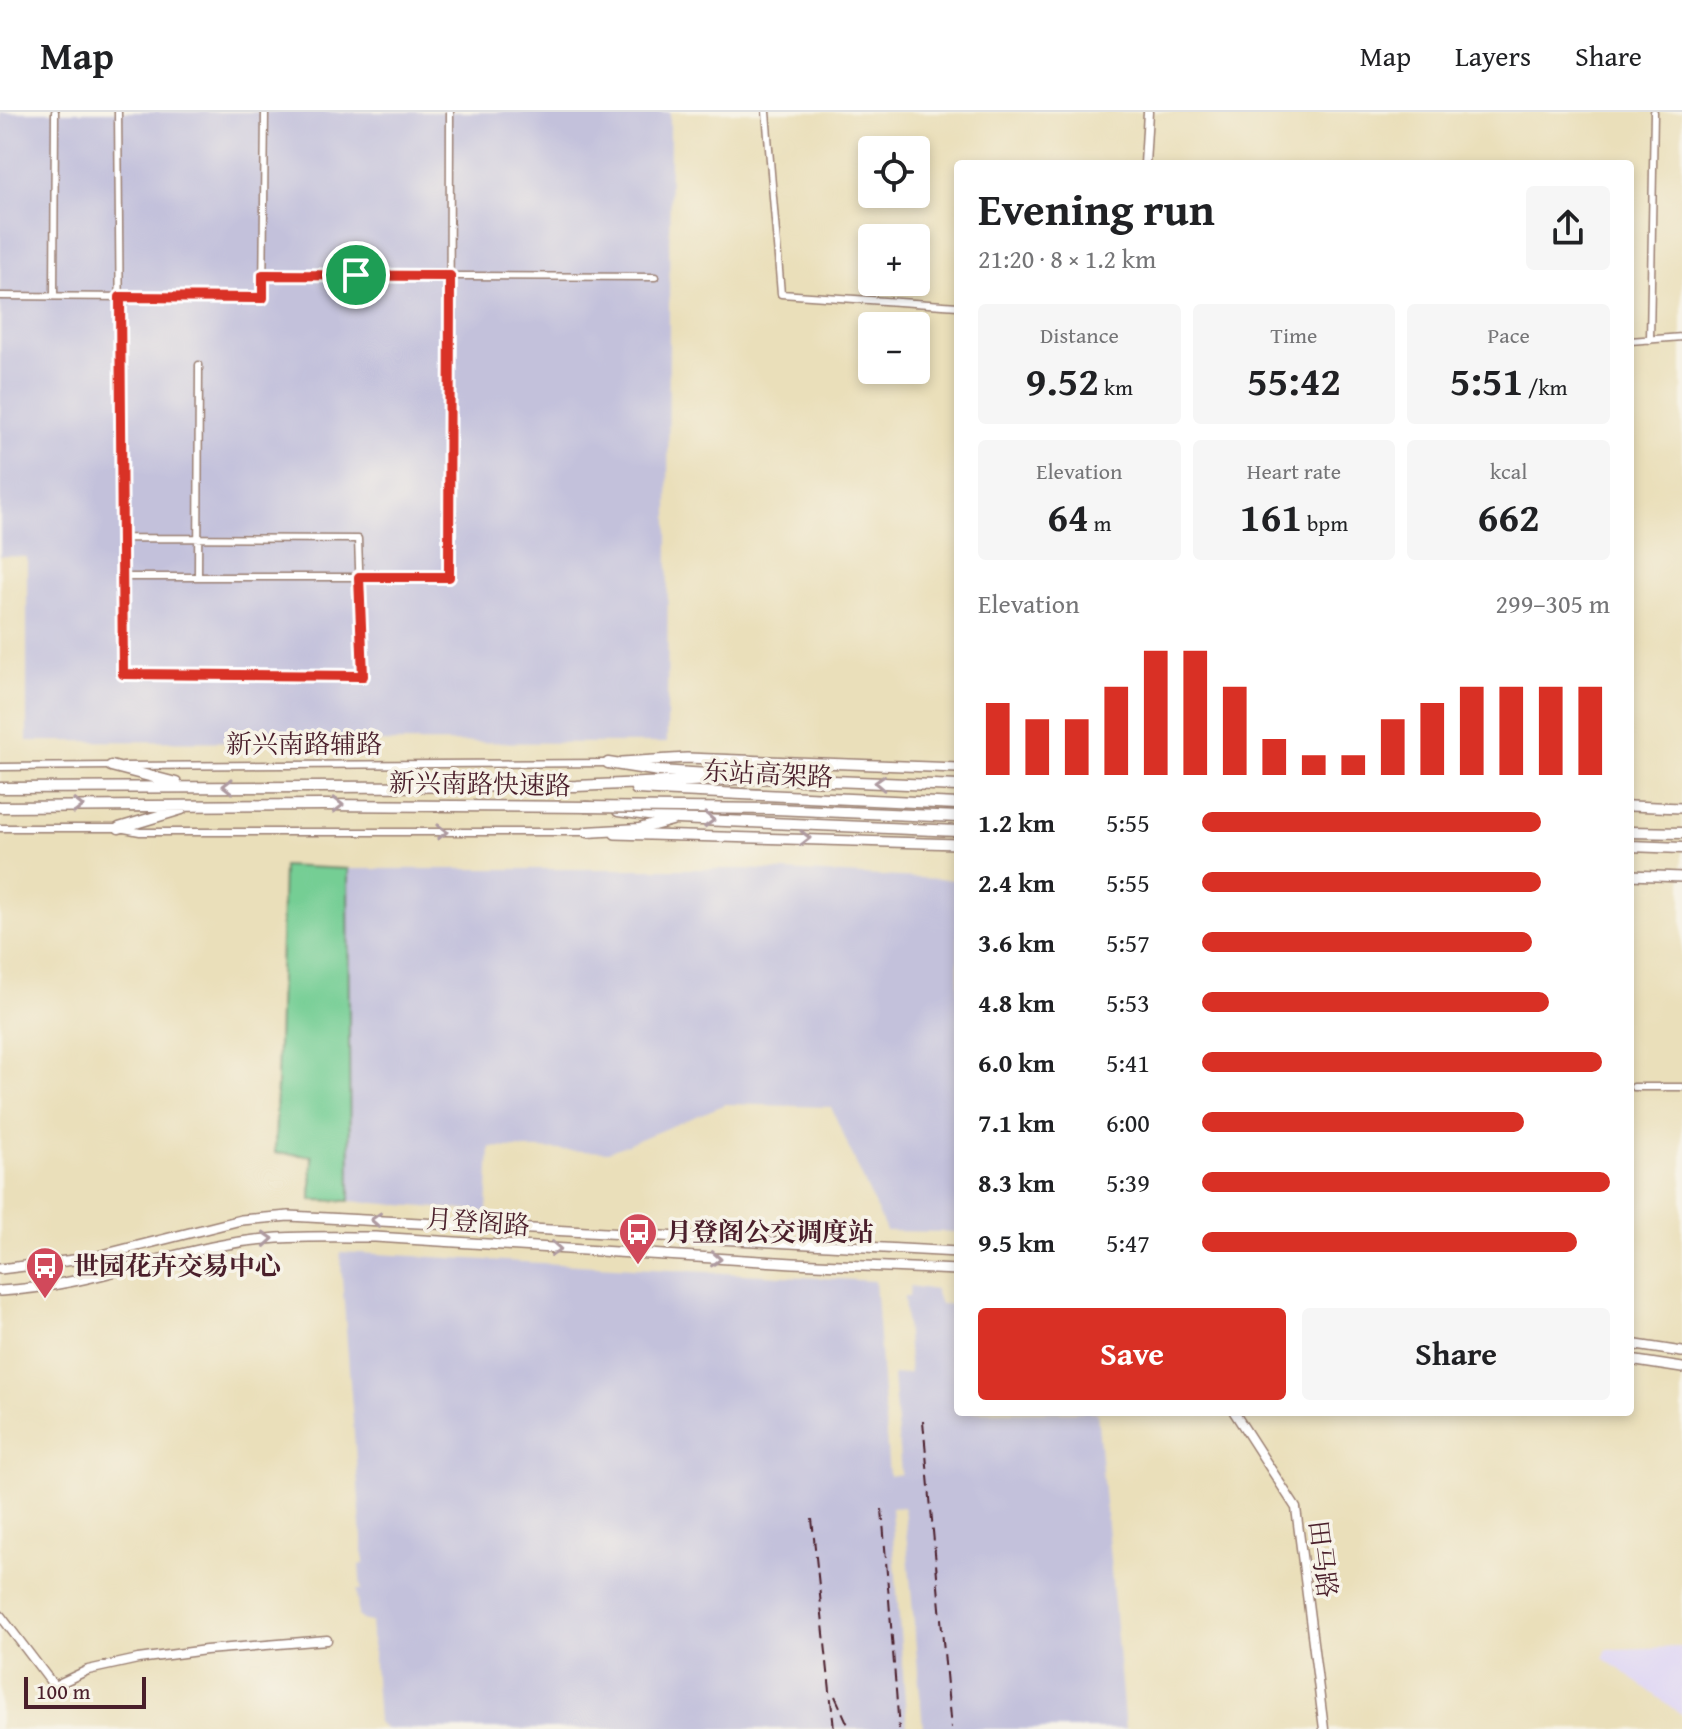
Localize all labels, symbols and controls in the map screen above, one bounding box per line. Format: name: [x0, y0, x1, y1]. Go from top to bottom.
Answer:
text: Map: [40, 27, 114, 83]
text: Map: [1360, 35, 1411, 76]
text: Layers: [1455, 35, 1531, 76]
text: Share: [1575, 35, 1642, 76]
map controls: [858, 136, 930, 384]
button: locate: [858, 136, 930, 208]
text: Evening run: [978, 177, 1215, 241]
button: share: [1526, 186, 1610, 270]
button: +: [858, 224, 930, 296]
text: 21:20 · 8 × 1.2 km: [978, 239, 1156, 278]
pin: [322, 241, 390, 309]
icon: arrive: [334, 253, 378, 297]
button: −: [858, 312, 930, 384]
text: Distance: [1040, 319, 1119, 351]
text: Time: [1271, 319, 1317, 351]
text: Pace: [1488, 319, 1530, 351]
text: 9.52: [1026, 351, 1099, 410]
text: 55:42: [1247, 351, 1341, 410]
text: 5:51: [1450, 351, 1523, 410]
text: km: [1099, 371, 1133, 403]
text: /km: [1523, 371, 1568, 403]
text: Elevation: [1036, 455, 1122, 487]
text: Heart rate: [1247, 455, 1341, 487]
text: kcal: [1490, 455, 1527, 487]
text: 64: [1047, 487, 1089, 546]
text: 161: [1240, 487, 1302, 546]
text: 662: [1478, 487, 1540, 546]
text: m: [1089, 507, 1111, 539]
text: bpm: [1302, 507, 1348, 539]
text: Elevation: [978, 584, 1080, 623]
text: 299–305 m: [1496, 584, 1610, 623]
street label: 新兴南路辅路: [226, 724, 382, 763]
street label: 东站高架路: [702, 751, 834, 796]
street label: 新兴南路快速路: [389, 762, 571, 805]
one-way arrow: [873, 774, 886, 791]
one-way arrow: [221, 777, 234, 795]
one-way arrow: [332, 796, 345, 814]
one-way arrow: [72, 797, 85, 815]
text: 1.2 km: [978, 803, 1055, 842]
text: 5:55: [1106, 803, 1150, 842]
one-way arrow: [703, 812, 716, 829]
one-way arrow: [436, 823, 449, 841]
one-way arrow: [799, 830, 812, 847]
text: 2.4 km: [978, 863, 1055, 902]
text: 5:55: [1106, 863, 1150, 902]
text: 3.6 km: [978, 923, 1055, 962]
text: 5:57: [1106, 923, 1150, 962]
text: 4.8 km: [978, 983, 1055, 1022]
text: 5:53: [1106, 983, 1150, 1022]
text: 6.0 km: [978, 1043, 1055, 1082]
text: 5:41: [1106, 1043, 1150, 1082]
text: 7.1 km: [978, 1103, 1055, 1142]
text: 6:00: [1106, 1103, 1150, 1142]
text: 8.3 km: [978, 1163, 1055, 1202]
text: 5:39: [1106, 1163, 1150, 1202]
street label: 月登阁路: [425, 1198, 531, 1245]
one-way arrow: [369, 1211, 382, 1228]
bus stop icon: 月登阁公交调度站: [617, 1211, 659, 1266]
place label: 月登阁公交调度站: [666, 1212, 874, 1251]
text: 9.5 km: [978, 1223, 1055, 1262]
text: 5:47: [1106, 1223, 1150, 1262]
one-way arrow: [262, 1231, 275, 1248]
one-way arrow: [550, 1240, 563, 1257]
bus stop icon: 世园花卉交易中心: [24, 1245, 66, 1300]
place label: 世园花卉交易中心: [73, 1246, 281, 1285]
one-way arrow: [710, 1250, 723, 1267]
button: Save: [978, 1308, 1286, 1400]
button: Share: [1302, 1308, 1610, 1400]
street label: 田马路: [1299, 1518, 1348, 1600]
scale bar: [24, 1673, 146, 1709]
text: 100 m: [36, 1675, 91, 1707]

